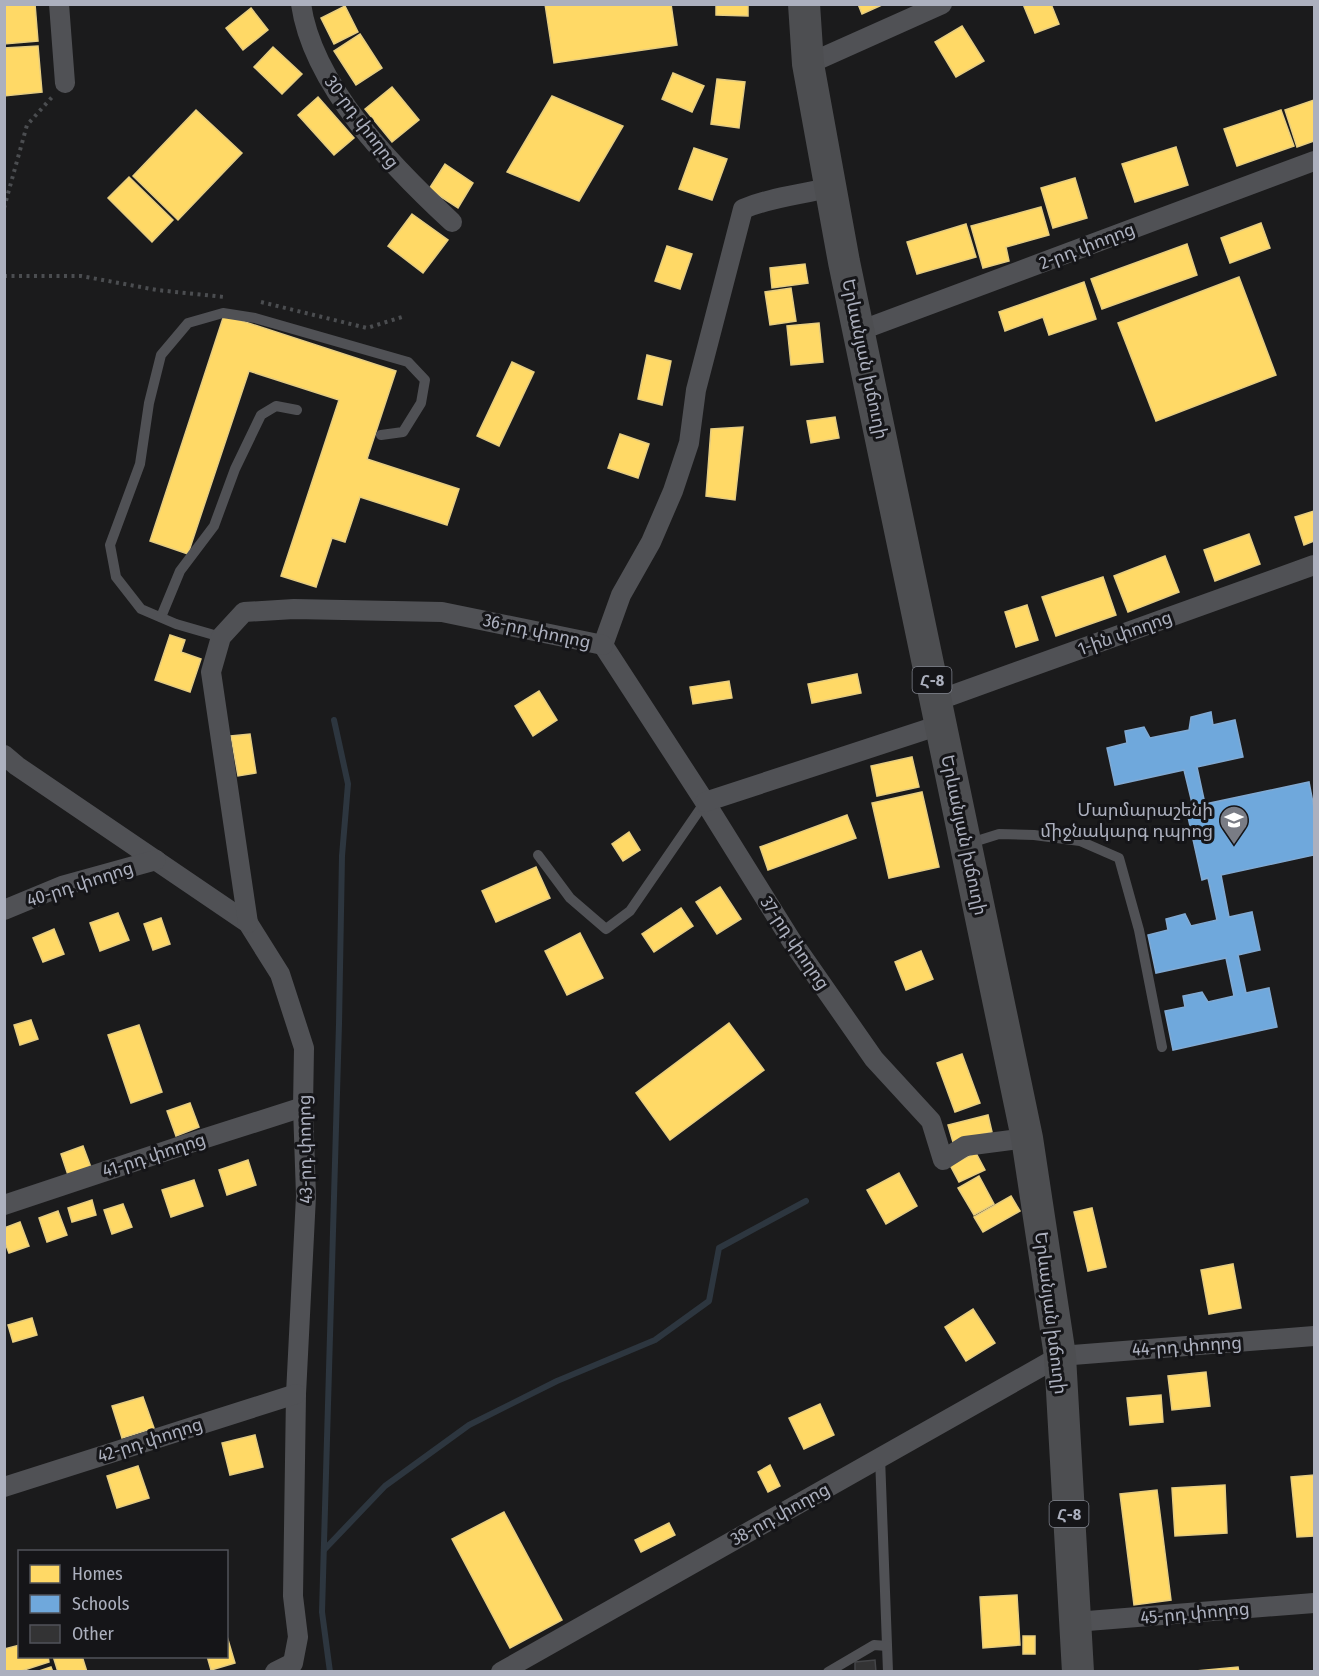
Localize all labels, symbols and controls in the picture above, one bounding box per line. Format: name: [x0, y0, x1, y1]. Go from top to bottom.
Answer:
street label: 30-րդ փողոց: [320, 71, 404, 173]
street label: 2-րդ փողոց: [1036, 218, 1138, 274]
street label: Երևանյան խճուղի: [837, 277, 893, 441]
street label: 1-ին փողոց: [1075, 606, 1175, 660]
street label: 36-րդ փողոց: [481, 609, 593, 653]
road number: Հ-8: [912, 667, 952, 693]
street label: Երևանյան խճուղի: [936, 753, 992, 917]
place label: Մարմարաշենի միջնակարգ դպրոց: [1040, 799, 1213, 842]
school or university icon: Մարմարաշենի միջնակարգ դպրոց: [1218, 804, 1250, 846]
street label: 40-րդ փողոց: [24, 856, 136, 912]
street label: 37-րդ փողոց: [756, 892, 834, 994]
street label: 43-րդ փողոց: [293, 1094, 317, 1204]
street label: 41-րդ փողոց: [100, 1128, 208, 1182]
street label: Երևանյան խճուղի: [1030, 1231, 1072, 1395]
street label: 44-րդ փողոց: [1131, 1331, 1243, 1361]
street label: 42-րդ փողոց: [95, 1413, 205, 1467]
street label: 38-րդ փողոց: [727, 1478, 833, 1550]
road number: Հ-8: [1050, 1501, 1088, 1527]
legend: [18, 1550, 228, 1658]
text: Homes: [72, 1563, 123, 1585]
text: Schools: [72, 1593, 130, 1615]
street label: 45-րդ փողոց: [1140, 1597, 1250, 1629]
text: Other: [72, 1623, 115, 1645]

